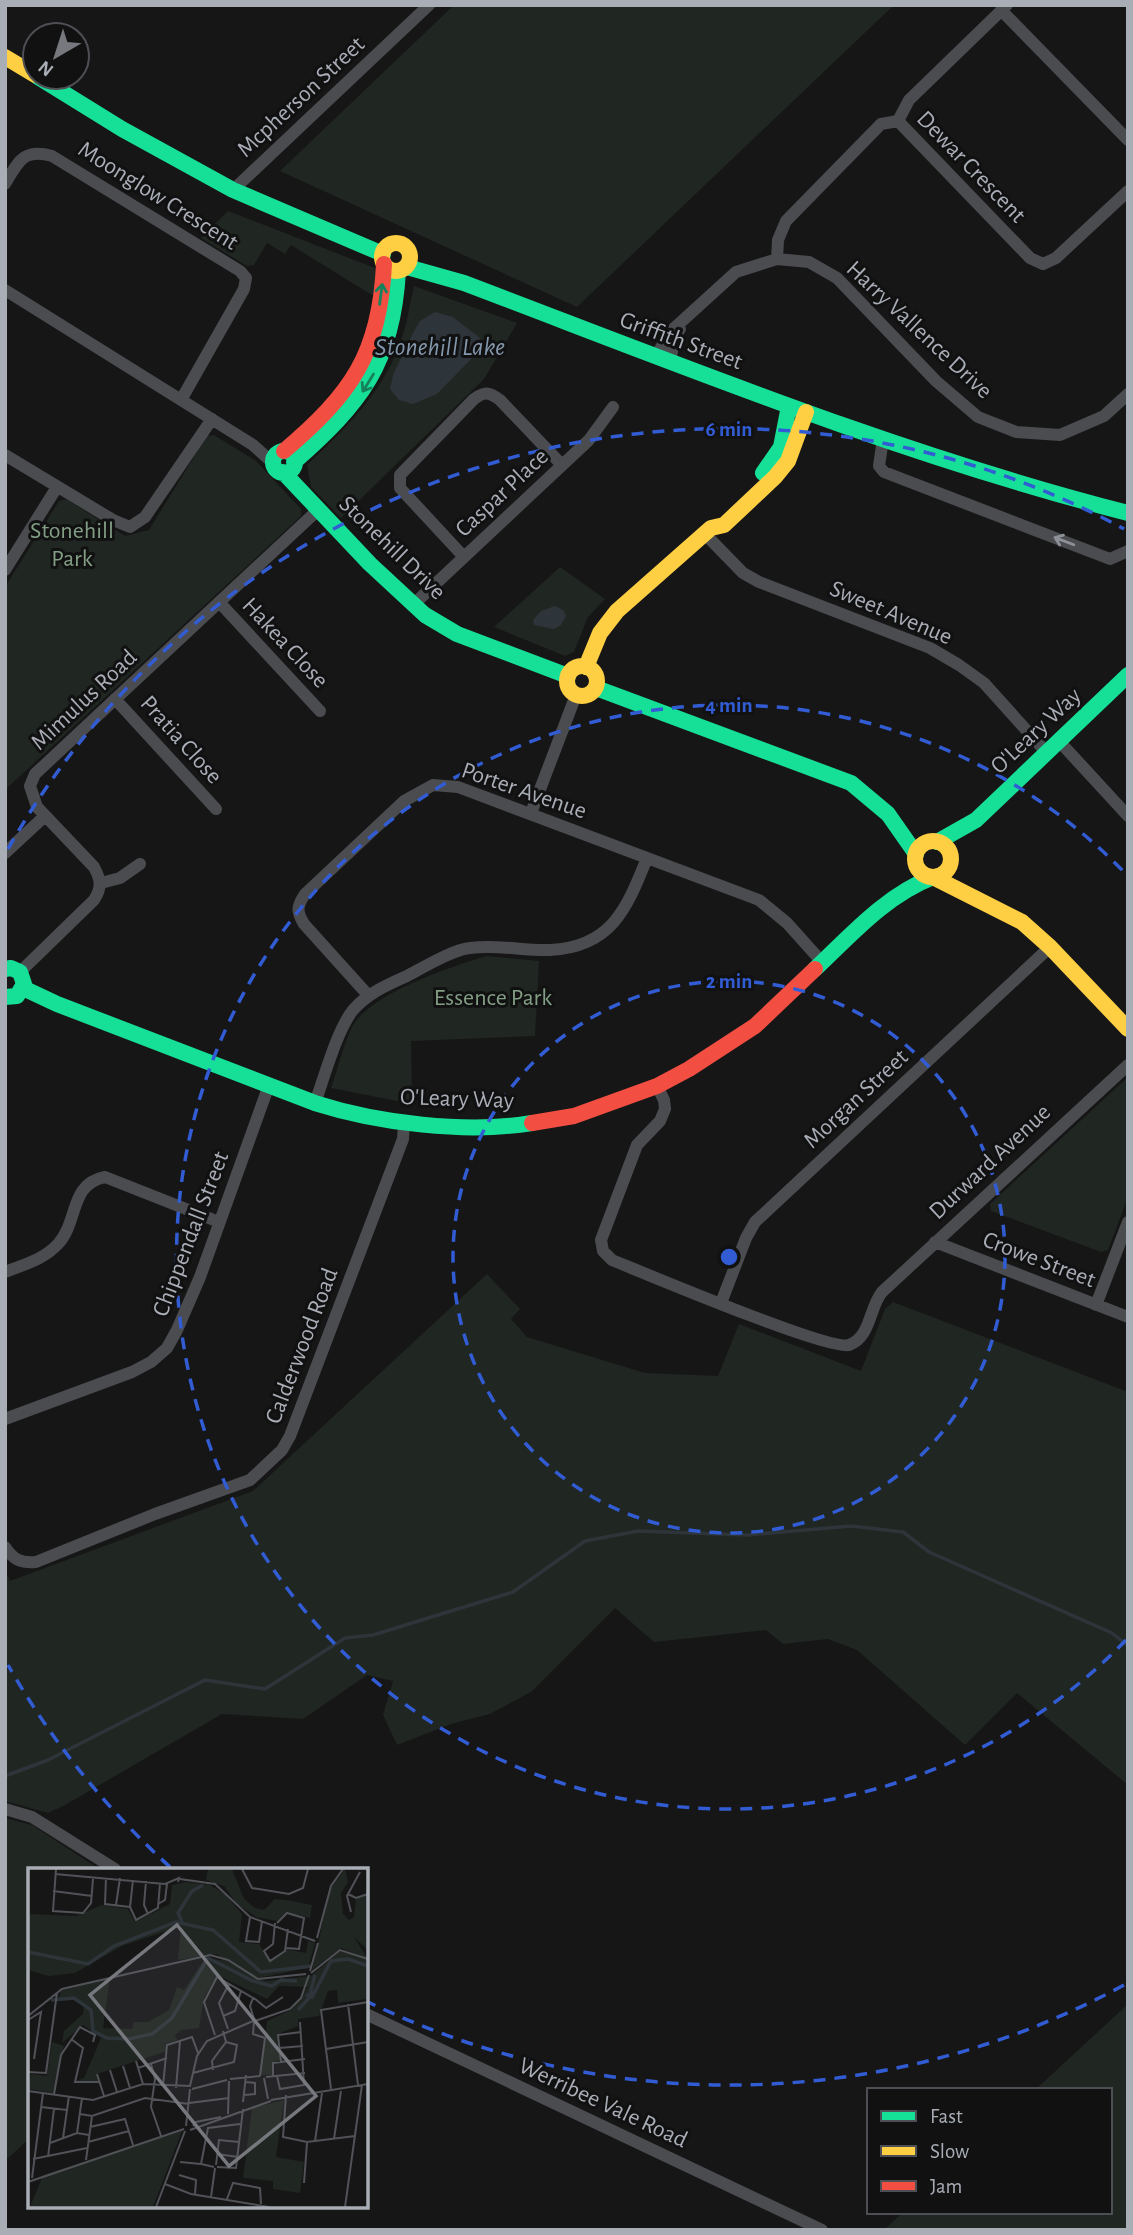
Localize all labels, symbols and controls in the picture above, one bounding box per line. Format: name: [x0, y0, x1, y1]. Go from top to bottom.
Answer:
north arrow: [21, 21, 91, 91]
street label: Mcpherson Street: [233, 32, 370, 162]
text: N: [35, 57, 57, 80]
street label: Dewar Crescent: [912, 107, 1030, 228]
street label: Moonglow Crescent: [74, 137, 242, 255]
street label: Harry Vallence Drive: [841, 257, 997, 403]
one-way arrow: [375, 283, 388, 305]
street label: Griffith Street: [616, 308, 746, 374]
water label: Stonehill Lake: [375, 334, 505, 360]
one-way arrow: [361, 372, 375, 392]
text: 6 min: [706, 419, 752, 440]
street label: Caspar Place: [451, 444, 553, 542]
street label: Stonehill Drive: [334, 492, 450, 604]
park label: Stonehill Park: [30, 519, 114, 571]
one-way arrow: [1054, 533, 1076, 546]
street label: Sweet Avenue: [826, 576, 956, 650]
street label: Hakea Close: [237, 593, 333, 693]
street label: Mimulus Road: [26, 645, 142, 755]
street label: O'Leary Way: [986, 683, 1086, 779]
street label: Pratia Close: [135, 691, 227, 789]
text: 4 min: [705, 695, 753, 716]
street label: Porter Avenue: [458, 758, 590, 824]
text: 2 min: [706, 971, 752, 992]
park label: Essence Park: [434, 986, 552, 1010]
street label: Morgan Street: [799, 1045, 913, 1153]
street label: O'Leary Way: [400, 1085, 514, 1113]
street label: Durward Avenue: [925, 1100, 1055, 1224]
street label: Chippendall Street: [149, 1148, 234, 1320]
street label: Crowe Street: [979, 1228, 1099, 1293]
centre of rings: [717, 1245, 741, 1269]
street label: Calderwood Road: [261, 1265, 343, 1427]
inset map: [28, 1868, 368, 2207]
street label: Werribee Vale Road: [515, 2053, 691, 2153]
legend: [867, 2088, 1112, 2214]
text: Fast: [930, 2106, 963, 2127]
text: Slow: [930, 2141, 969, 2162]
text: Jam: [930, 2176, 962, 2197]

